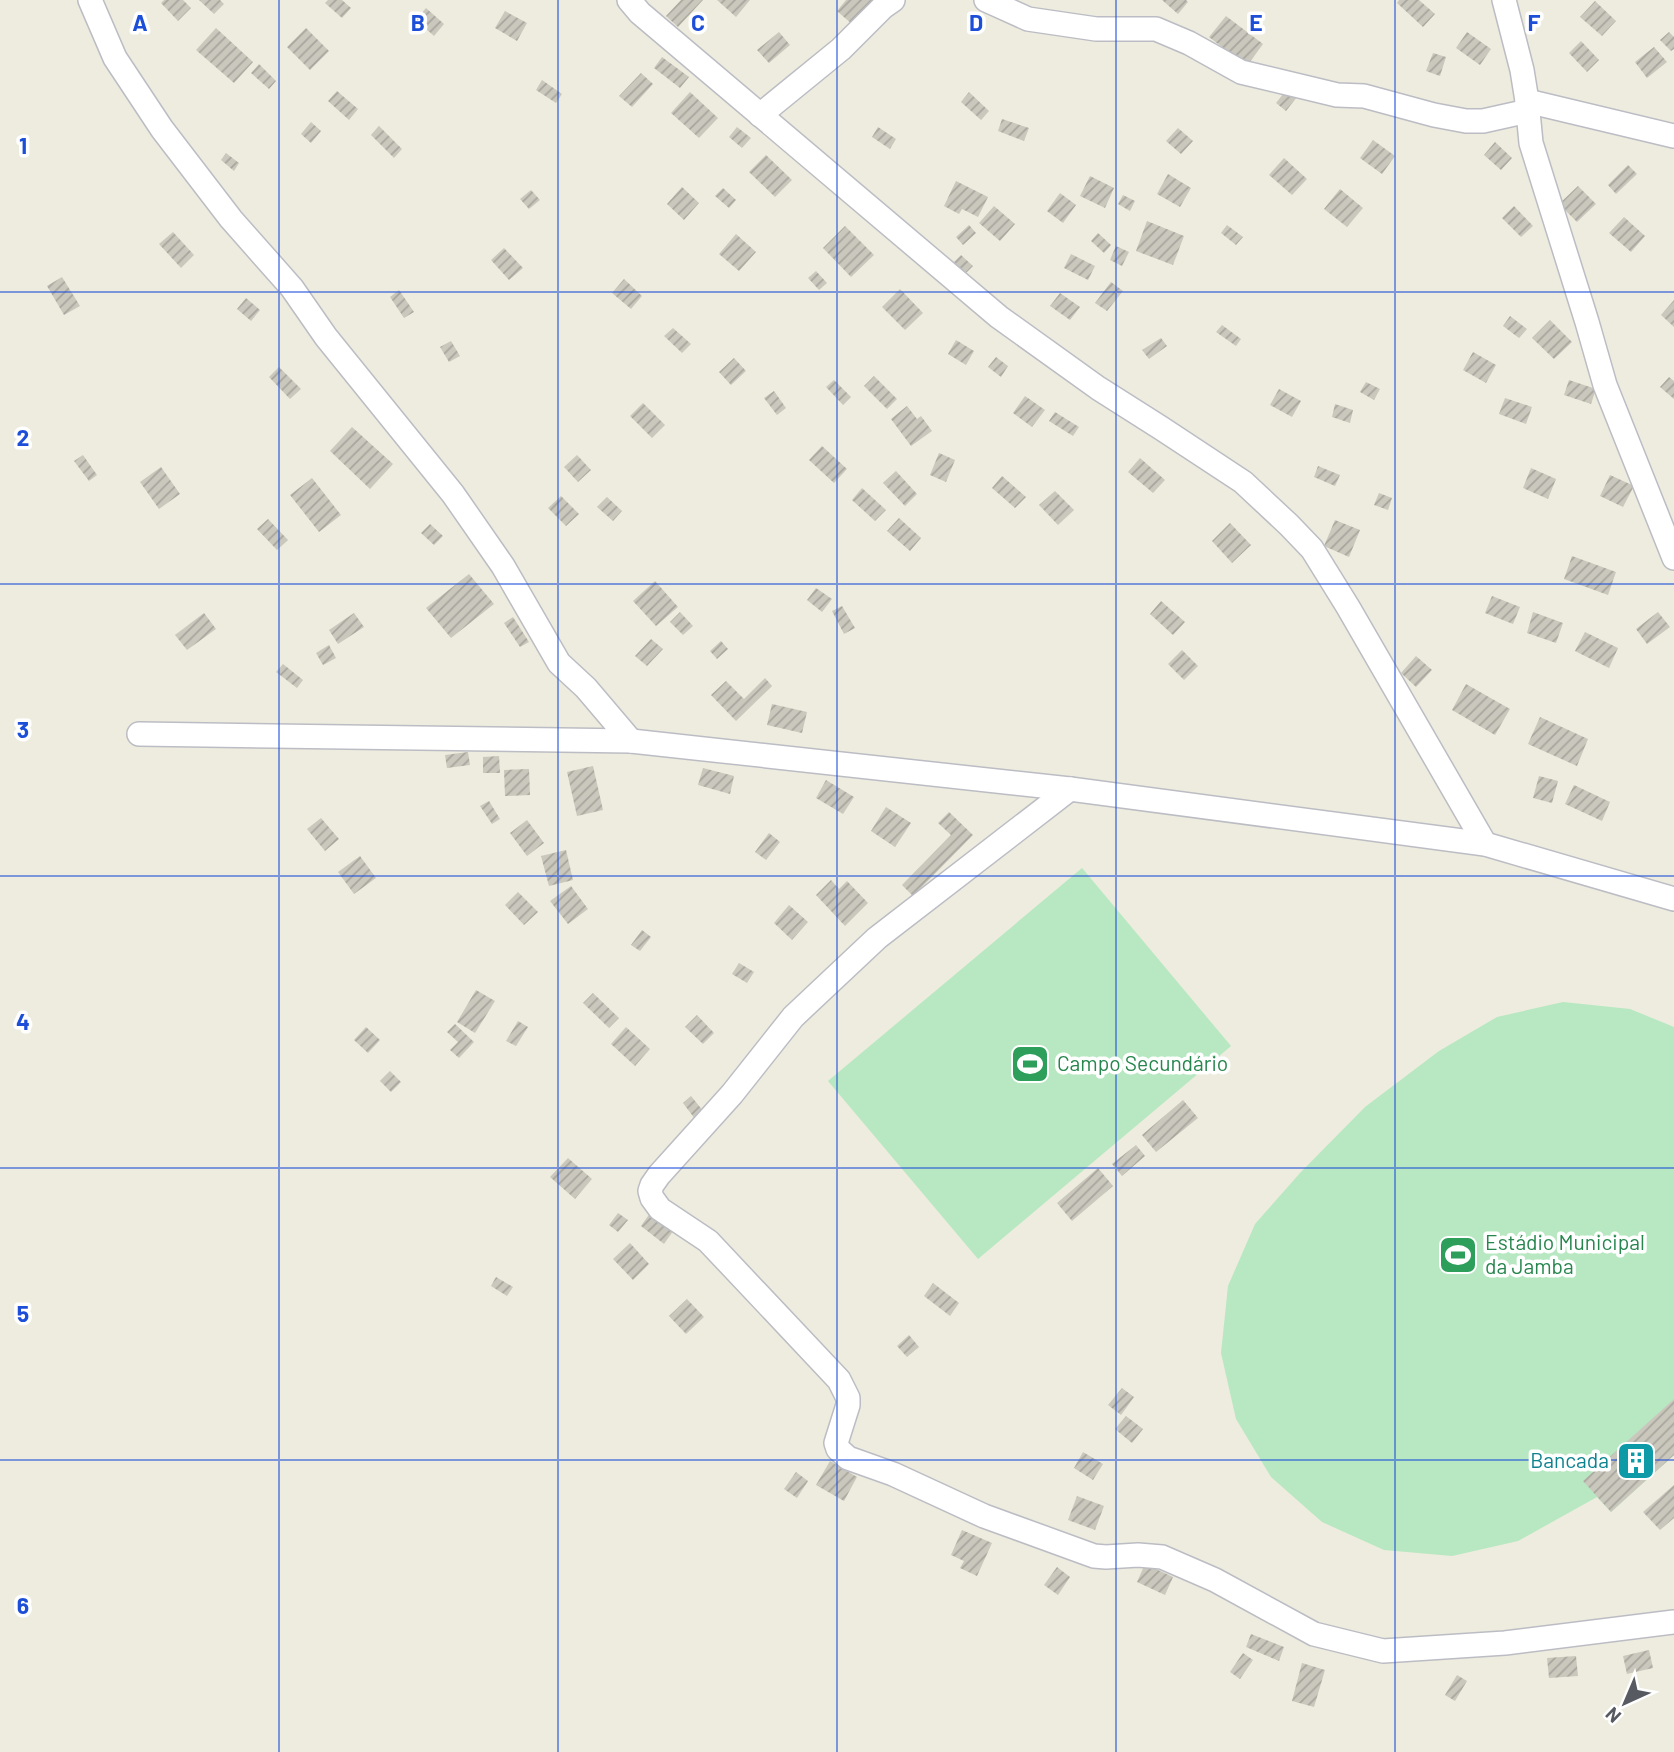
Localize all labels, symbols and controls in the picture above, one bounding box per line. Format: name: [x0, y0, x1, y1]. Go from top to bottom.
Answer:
text: A: [132, 8, 148, 36]
text: B: [411, 8, 425, 36]
text: C: [691, 8, 705, 36]
text: D: [969, 8, 983, 36]
text: E: [1249, 8, 1263, 36]
text: F: [1528, 8, 1541, 36]
text: 1: [19, 131, 27, 159]
text: 2: [17, 423, 29, 451]
text: 3: [17, 715, 29, 743]
text: 4: [16, 1007, 30, 1035]
sports icon: Campo Secundário: [1009, 1043, 1051, 1085]
place label: Campo Secundário: [1057, 1050, 1228, 1075]
place label: Estádio Municipal da Jamba: [1485, 1229, 1645, 1278]
sports icon: Estádio Municipal da Jamba: [1437, 1234, 1479, 1276]
text: 5: [17, 1299, 29, 1327]
building icon: Bancada: [1615, 1440, 1657, 1482]
place label: Bancada: [1530, 1447, 1609, 1472]
text: 6: [17, 1591, 29, 1619]
north arrow: [1590, 1668, 1660, 1738]
text: N: [1600, 1703, 1625, 1728]

